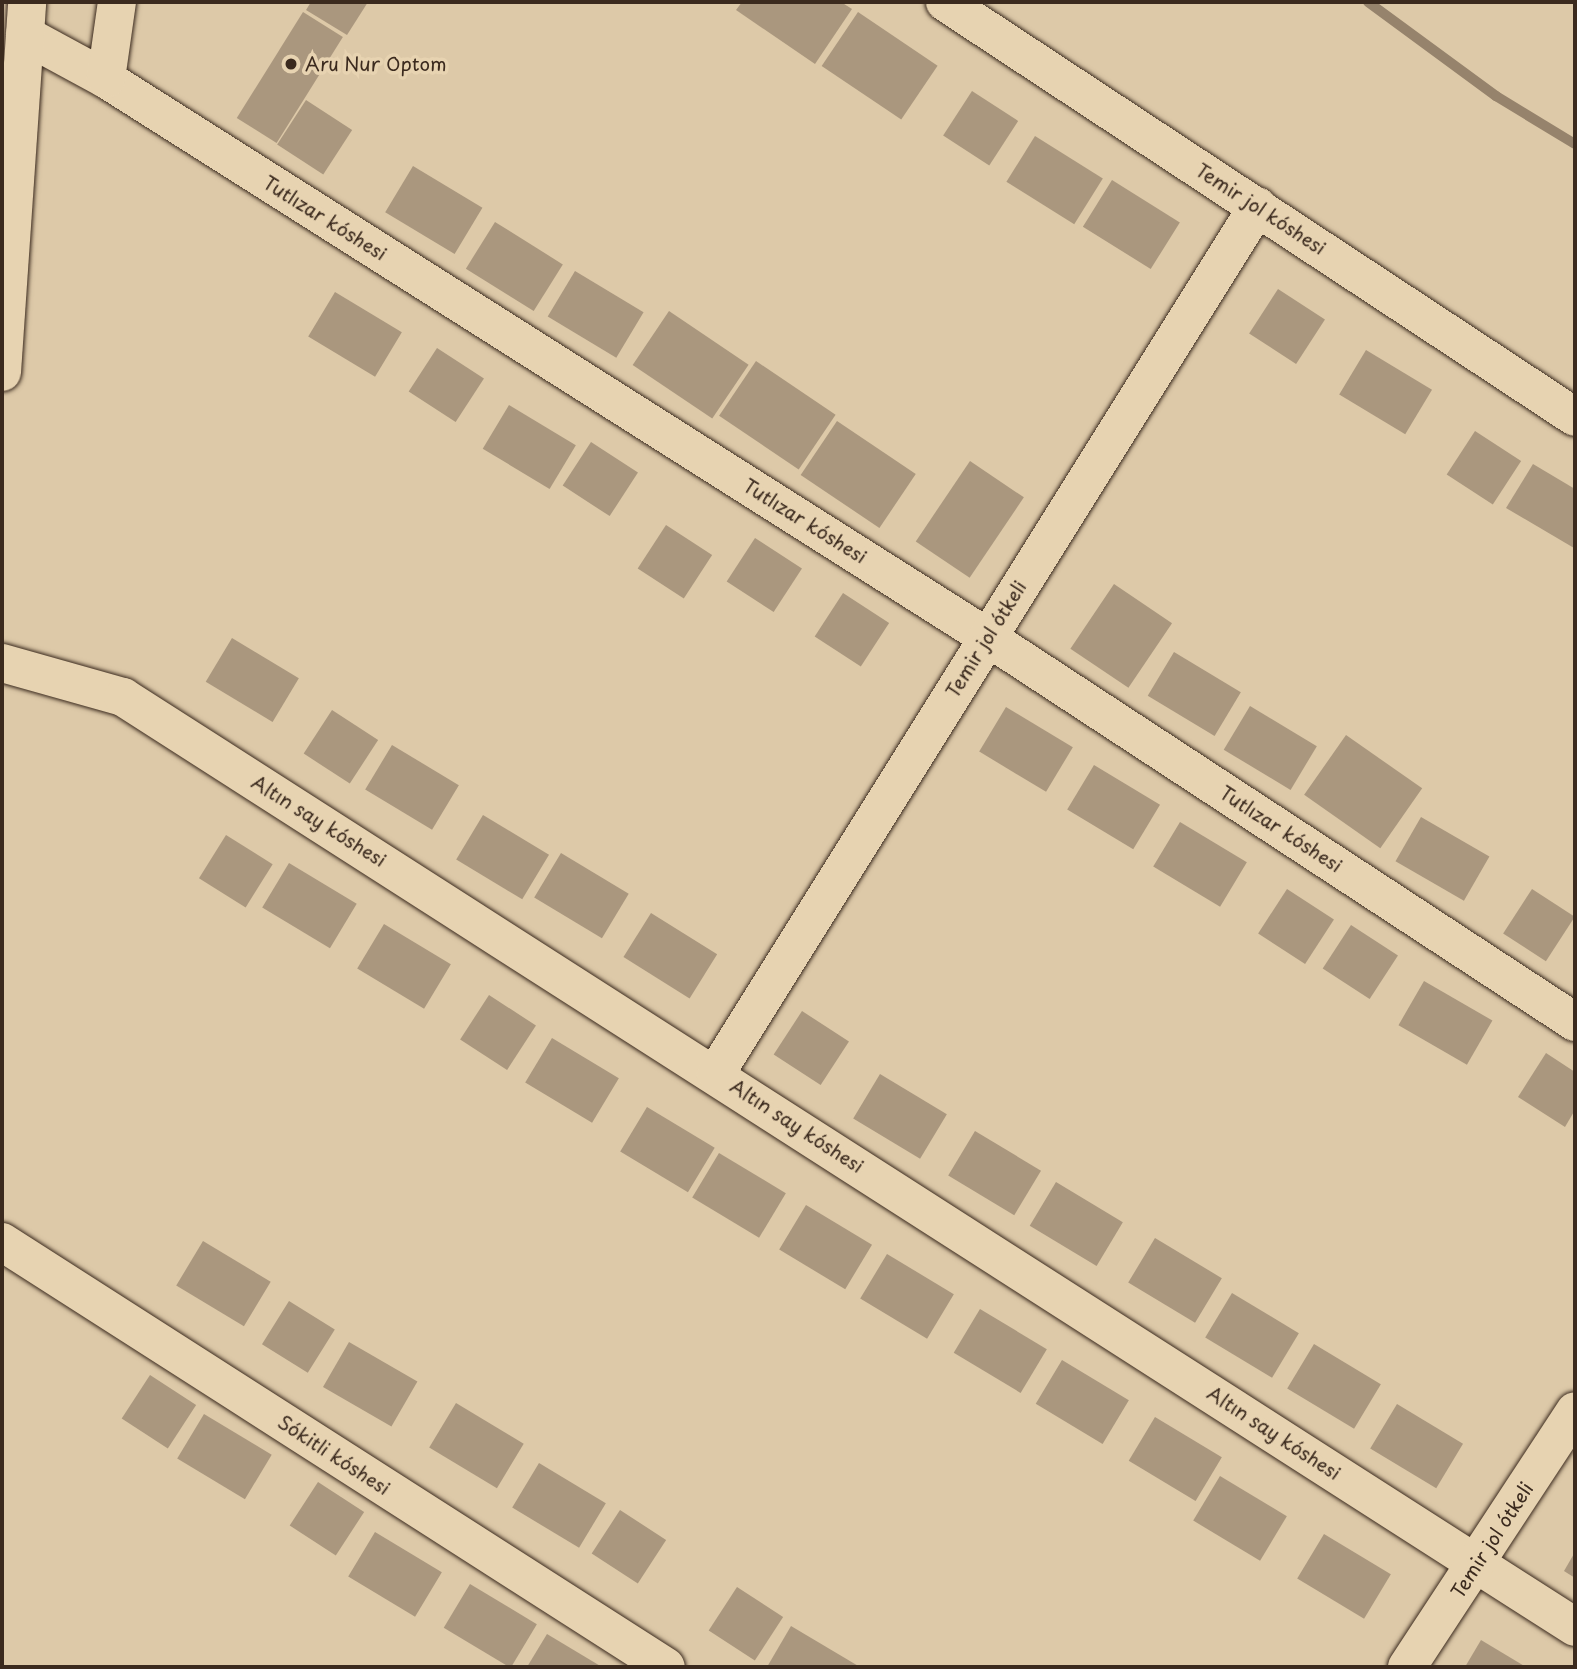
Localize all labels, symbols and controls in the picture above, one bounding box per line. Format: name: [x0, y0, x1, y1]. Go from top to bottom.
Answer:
place label: Aru Nur Optom: [305, 53, 447, 75]
marker: Aru Nur Optom: [283, 56, 299, 72]
street label: Temir jol kóshesi: [1192, 158, 1330, 260]
street label: Tutlızar kóshesi: [259, 171, 391, 265]
street label: Tutlızar kóshesi: [739, 474, 871, 568]
street label: Temir jol ótkeli: [941, 576, 1031, 702]
street label: Altın say kóshesi: [247, 770, 391, 872]
street label: Tutlızar kóshesi: [1216, 781, 1346, 877]
street label: Altın say kóshesi: [726, 1074, 868, 1178]
street label: Altın say kóshesi: [1203, 1381, 1345, 1485]
street label: Sókitli kóshesi: [273, 1410, 395, 1500]
street label: Temir jol ótkeli: [1446, 1478, 1538, 1602]

